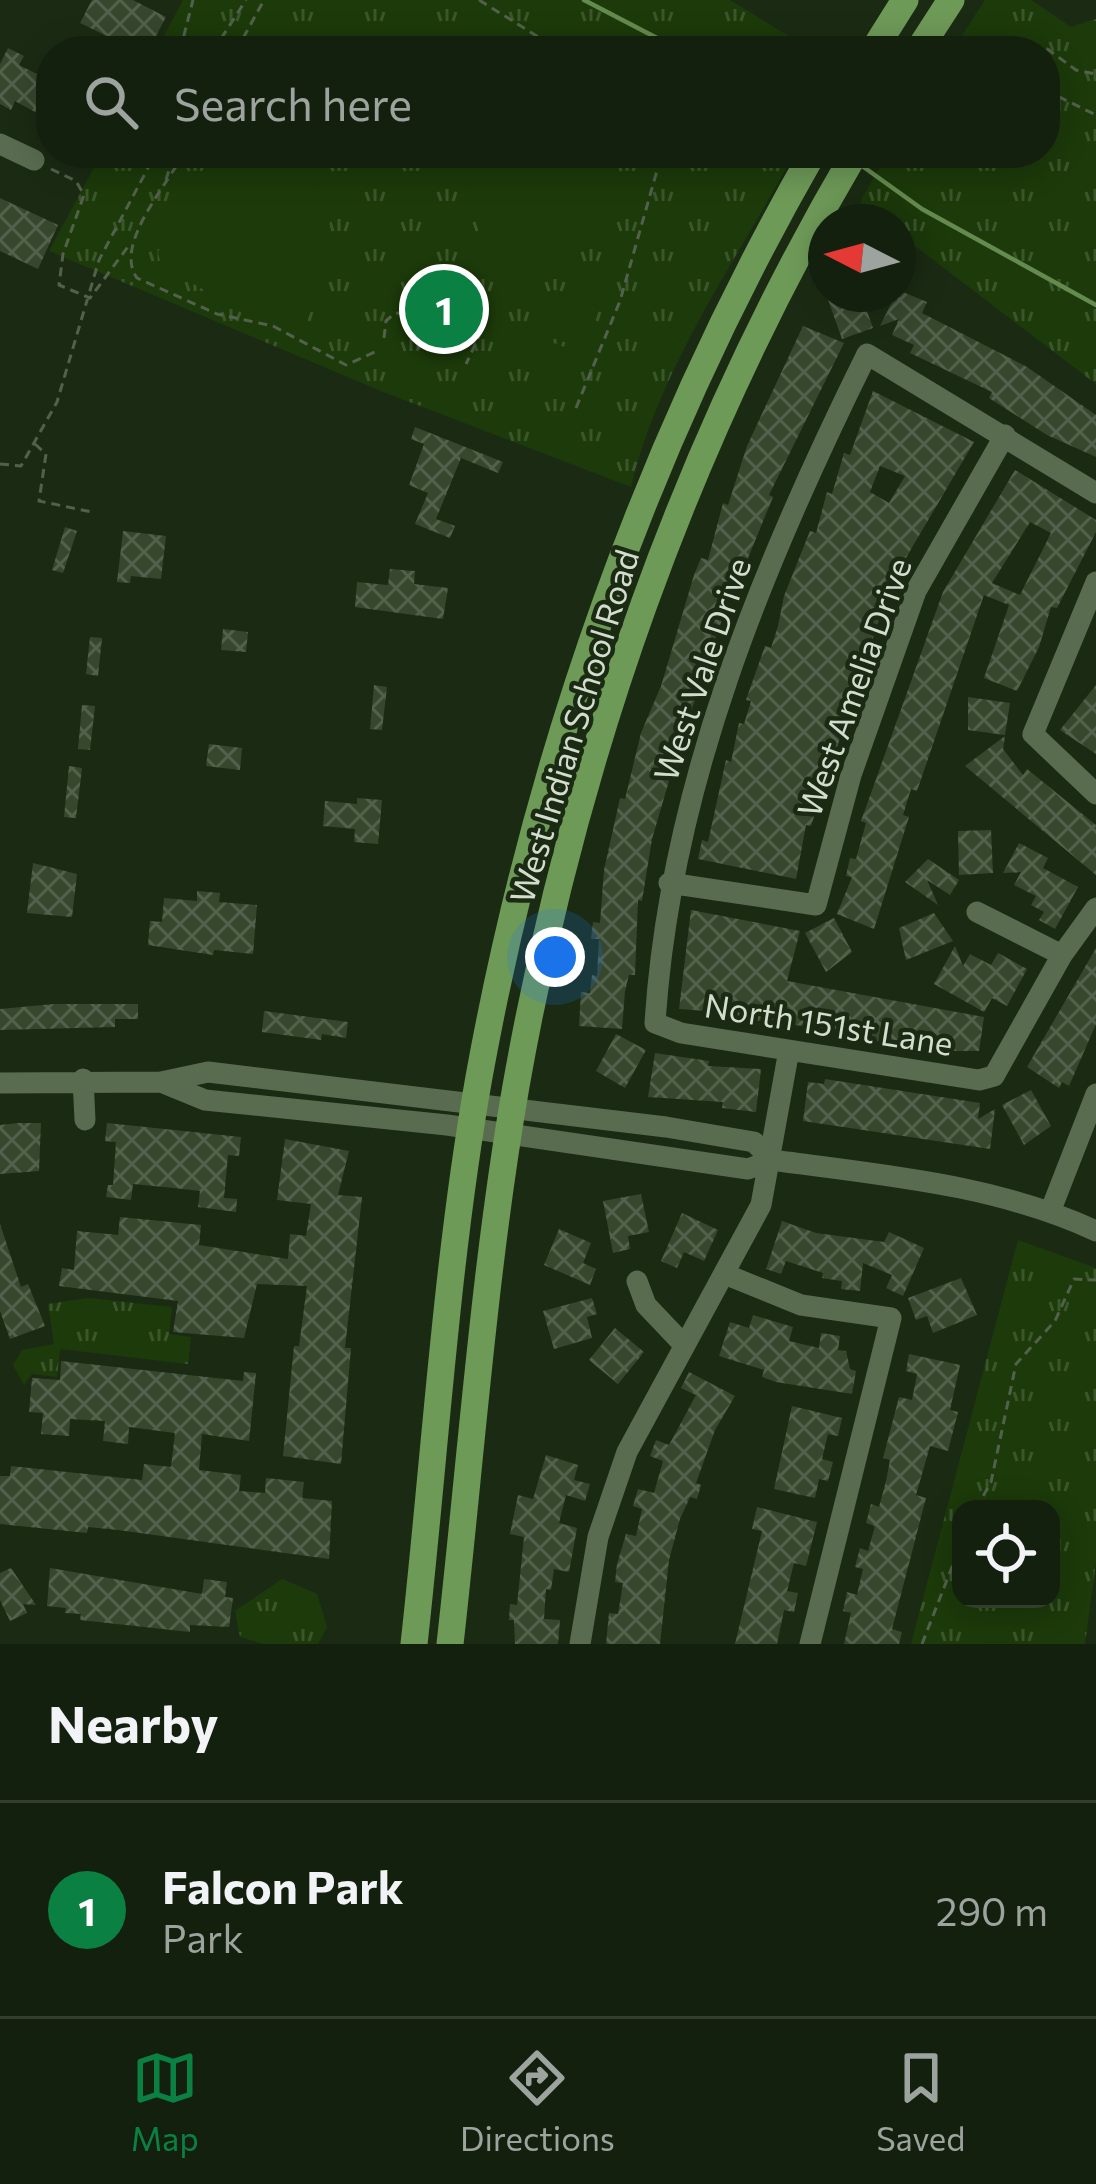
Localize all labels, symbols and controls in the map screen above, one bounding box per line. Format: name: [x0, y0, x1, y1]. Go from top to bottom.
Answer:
search box: [36, 36, 1060, 168]
icon: search: [78, 69, 144, 135]
text: Search here: [174, 75, 412, 130]
north arrow: [808, 204, 916, 312]
pin: 1: [405, 264, 483, 354]
street label: West Indian School Road: [500, 544, 646, 908]
street label: West Vale Drive: [644, 552, 758, 786]
street label: West Amelia Drive: [787, 552, 919, 822]
your location: [525, 927, 585, 987]
street label: North 151st Lane: [702, 983, 956, 1063]
map controls: [952, 1500, 1060, 1608]
button: locate: [952, 1500, 1060, 1608]
text: Nearby: [48, 1691, 218, 1754]
text: Falcon Park: [162, 1858, 404, 1913]
text: 1: [78, 1886, 96, 1934]
text: 290 m: [936, 1886, 1048, 1934]
text: Park: [162, 1913, 244, 1961]
tab: Map: [131, 2045, 199, 2158]
tab: Directions: [460, 2045, 615, 2158]
tab: Saved: [876, 2045, 965, 2158]

